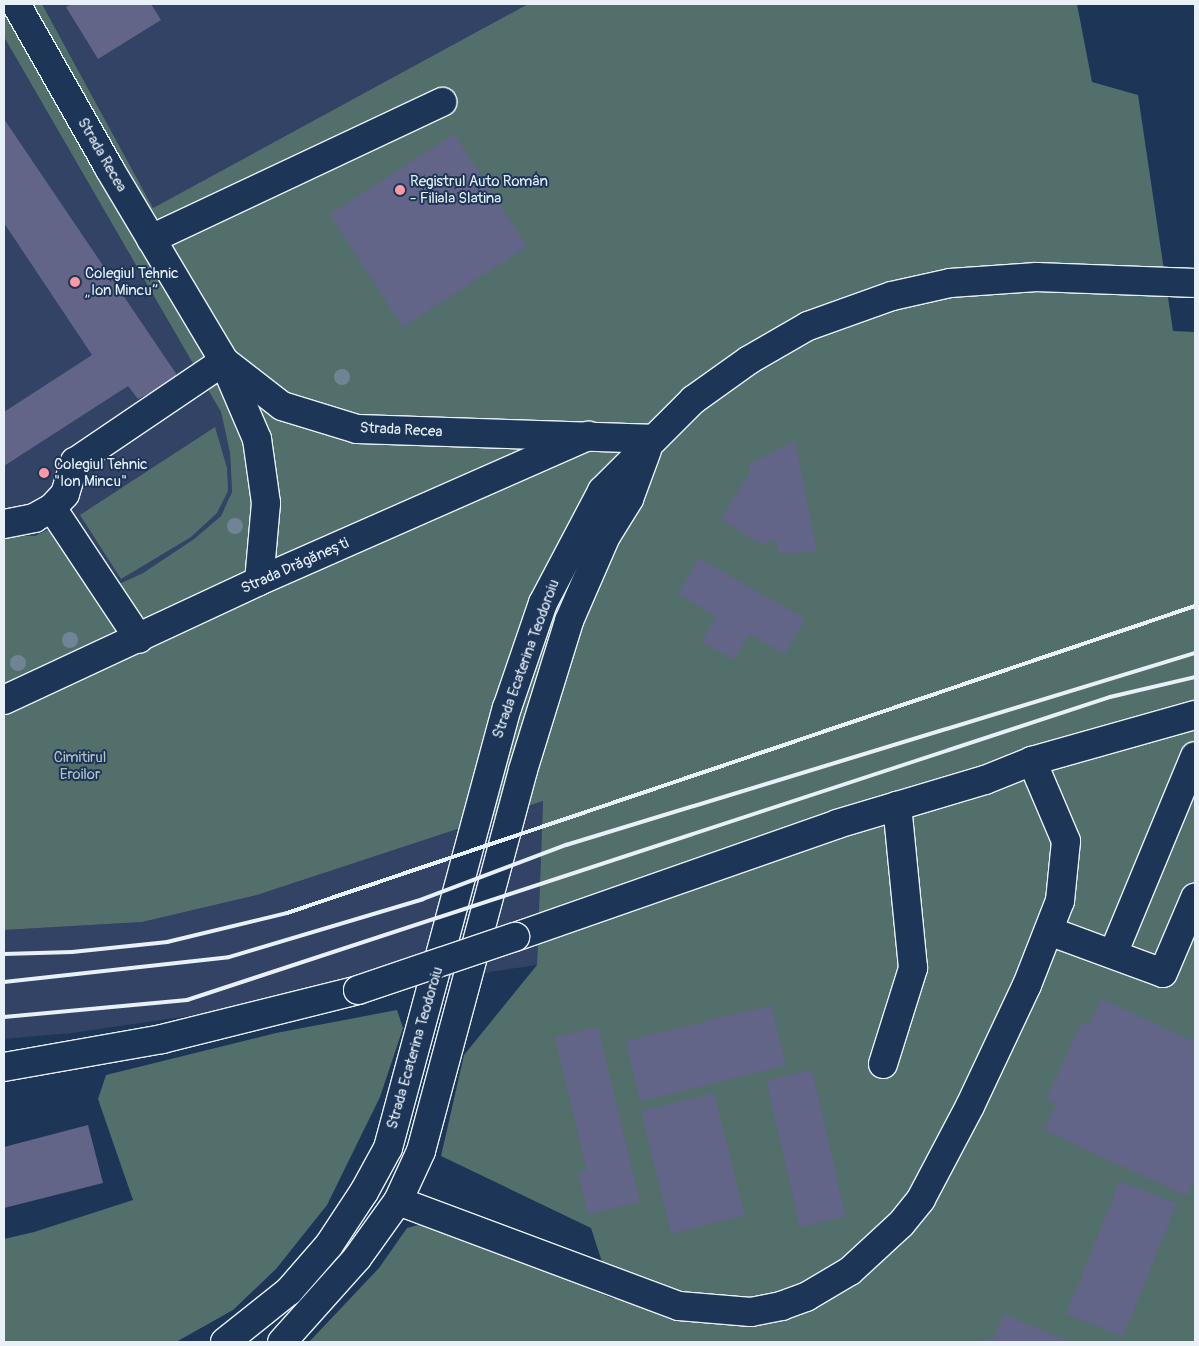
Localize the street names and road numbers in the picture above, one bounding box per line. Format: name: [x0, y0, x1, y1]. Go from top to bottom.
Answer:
street label: Strada Recea: [74, 115, 130, 195]
street label: Strada Recea: [359, 419, 443, 441]
street label: Strada Drăgănești: [238, 534, 352, 598]
street label: Strada Ecaterina Teodoroiu: [489, 577, 563, 741]
street label: Strada Ecaterina Teodoroiu: [383, 965, 447, 1131]

